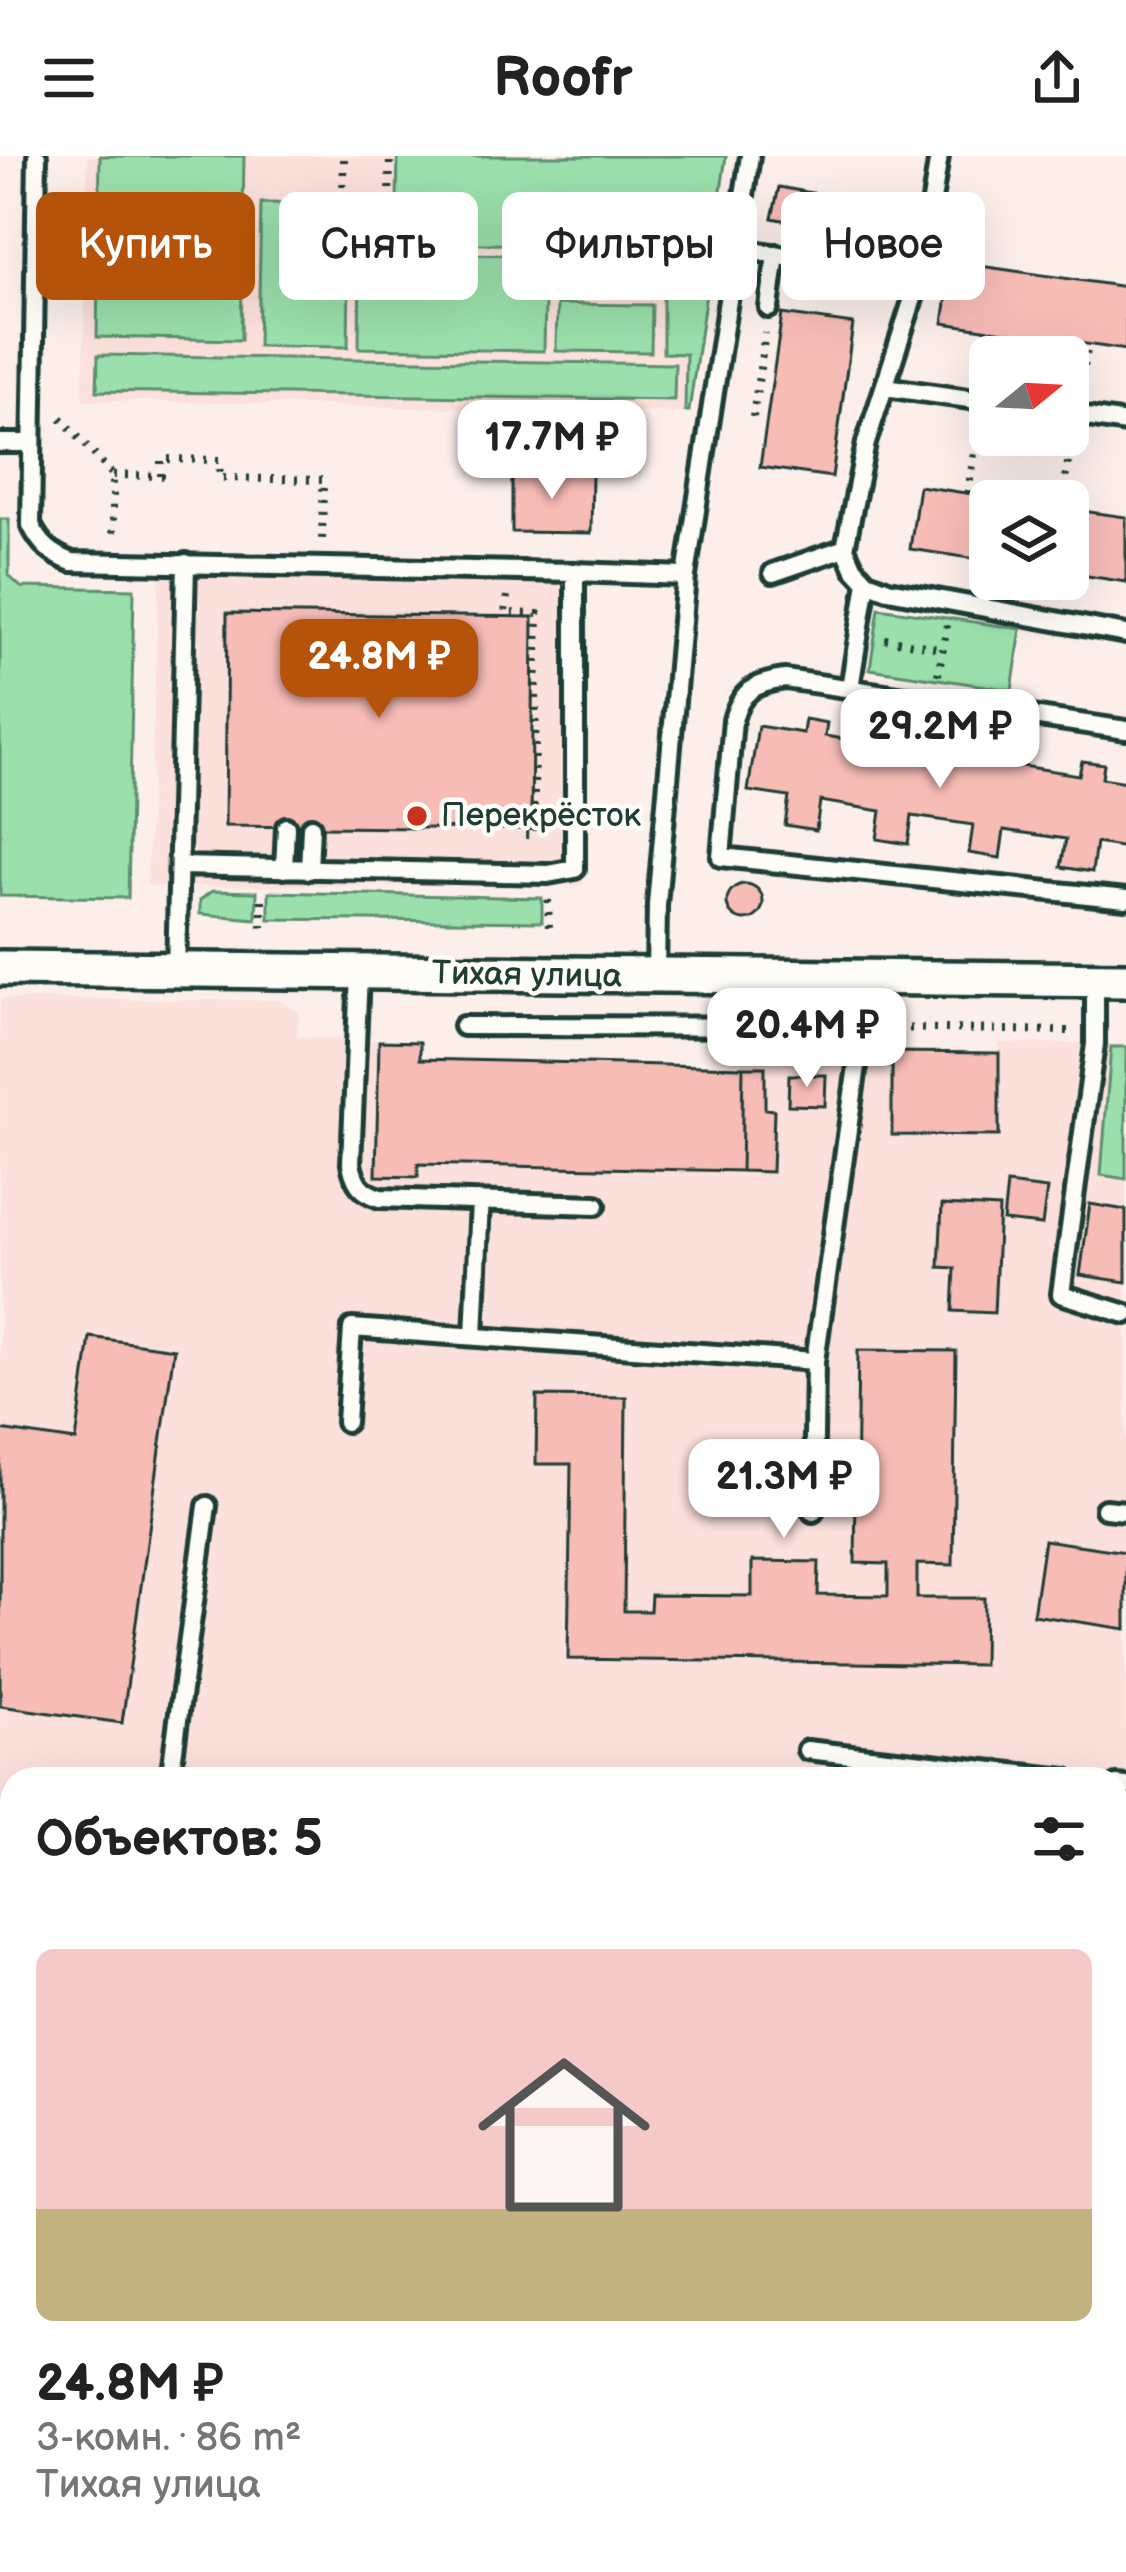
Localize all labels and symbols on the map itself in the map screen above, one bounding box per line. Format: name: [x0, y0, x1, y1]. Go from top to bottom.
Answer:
north arrow: [969, 336, 1089, 456]
pin: 17.7M ₽: [441, 400, 663, 502]
pin: 24.8M ₽: [268, 619, 490, 721]
pin: 29.2M ₽: [829, 689, 1051, 791]
place label: Перекрёсток: [441, 796, 642, 836]
marker: Перекрёсток: [404, 803, 430, 829]
street label: Тихая улица: [432, 953, 622, 997]
pin: 20.4M ₽: [696, 988, 918, 1090]
pin: 21.3M ₽: [673, 1439, 895, 1541]

